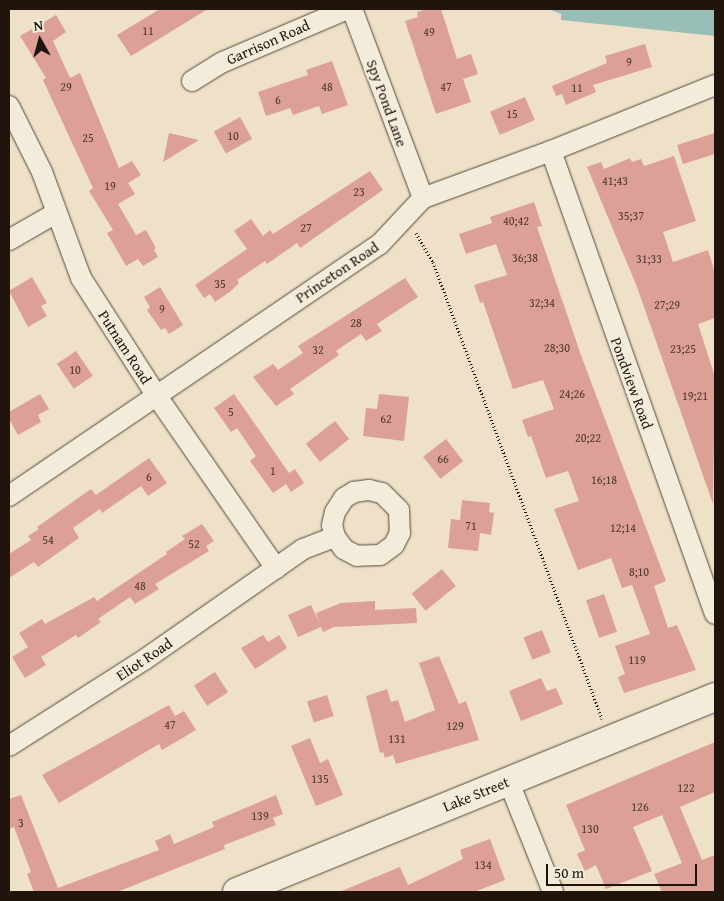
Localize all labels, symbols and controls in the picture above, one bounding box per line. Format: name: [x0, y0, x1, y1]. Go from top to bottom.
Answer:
north arrow: [15, 15, 65, 65]
text: N: [32, 15, 44, 36]
street label: Garrison Road: [224, 16, 312, 68]
house number: 11: [142, 24, 154, 38]
house number: 49: [423, 25, 435, 39]
house number: 9: [626, 55, 632, 69]
street label: Spy Pond Lane: [363, 57, 411, 149]
house number: 29: [60, 80, 72, 94]
house number: 48: [321, 80, 333, 94]
house number: 47: [440, 80, 452, 94]
house number: 11: [571, 81, 583, 95]
house number: 6: [275, 93, 281, 107]
house number: 15: [506, 107, 518, 121]
house number: 10: [227, 129, 239, 143]
house number: 25: [82, 131, 94, 145]
house number: 41;43: [602, 174, 628, 188]
house number: 19: [104, 179, 116, 193]
house number: 23: [353, 185, 365, 199]
house number: 35;37: [618, 209, 644, 223]
house number: 40;42: [503, 214, 529, 228]
house number: 27: [300, 221, 312, 235]
street label: Princeton Road: [292, 238, 382, 306]
house number: 36;38: [512, 251, 538, 265]
house number: 31;33: [636, 252, 662, 266]
house number: 35: [214, 277, 226, 291]
house number: 32;34: [529, 296, 555, 310]
house number: 27;29: [654, 298, 680, 312]
house number: 9: [159, 302, 165, 316]
street label: Putnam Road: [95, 307, 155, 387]
house number: 28: [350, 316, 362, 330]
street label: Pondview Road: [607, 335, 657, 431]
house number: 28;30: [544, 341, 570, 355]
house number: 23;25: [670, 342, 696, 356]
house number: 32: [312, 343, 324, 357]
house number: 10: [69, 363, 81, 377]
house number: 24;26: [559, 387, 585, 401]
house number: 19;21: [682, 389, 708, 403]
house number: 5: [228, 405, 234, 419]
house number: 62: [380, 412, 392, 426]
house number: 20;22: [575, 431, 601, 445]
house number: 66: [437, 452, 449, 466]
house number: 1: [270, 464, 276, 478]
house number: 6: [146, 470, 152, 484]
house number: 16;18: [591, 473, 617, 487]
house number: 71: [465, 519, 477, 533]
house number: 12;14: [610, 521, 636, 535]
house number: 54: [42, 533, 54, 547]
house number: 52: [188, 537, 200, 551]
house number: 8;10: [629, 565, 649, 579]
house number: 48: [134, 579, 146, 593]
street label: Eliot Road: [113, 634, 175, 684]
house number: 119: [628, 653, 646, 667]
house number: 47: [164, 718, 176, 732]
house number: 129: [446, 719, 464, 733]
house number: 131: [388, 732, 406, 746]
house number: 135: [311, 772, 329, 786]
street label: Lake Street: [440, 773, 512, 815]
house number: 122: [677, 781, 695, 795]
house number: 126: [631, 800, 649, 814]
house number: 139: [251, 809, 269, 823]
house number: 3: [18, 816, 24, 830]
house number: 130: [581, 822, 599, 836]
scale bar: [549, 854, 700, 886]
house number: 134: [474, 858, 492, 872]
text: 50 m: [554, 862, 584, 883]

